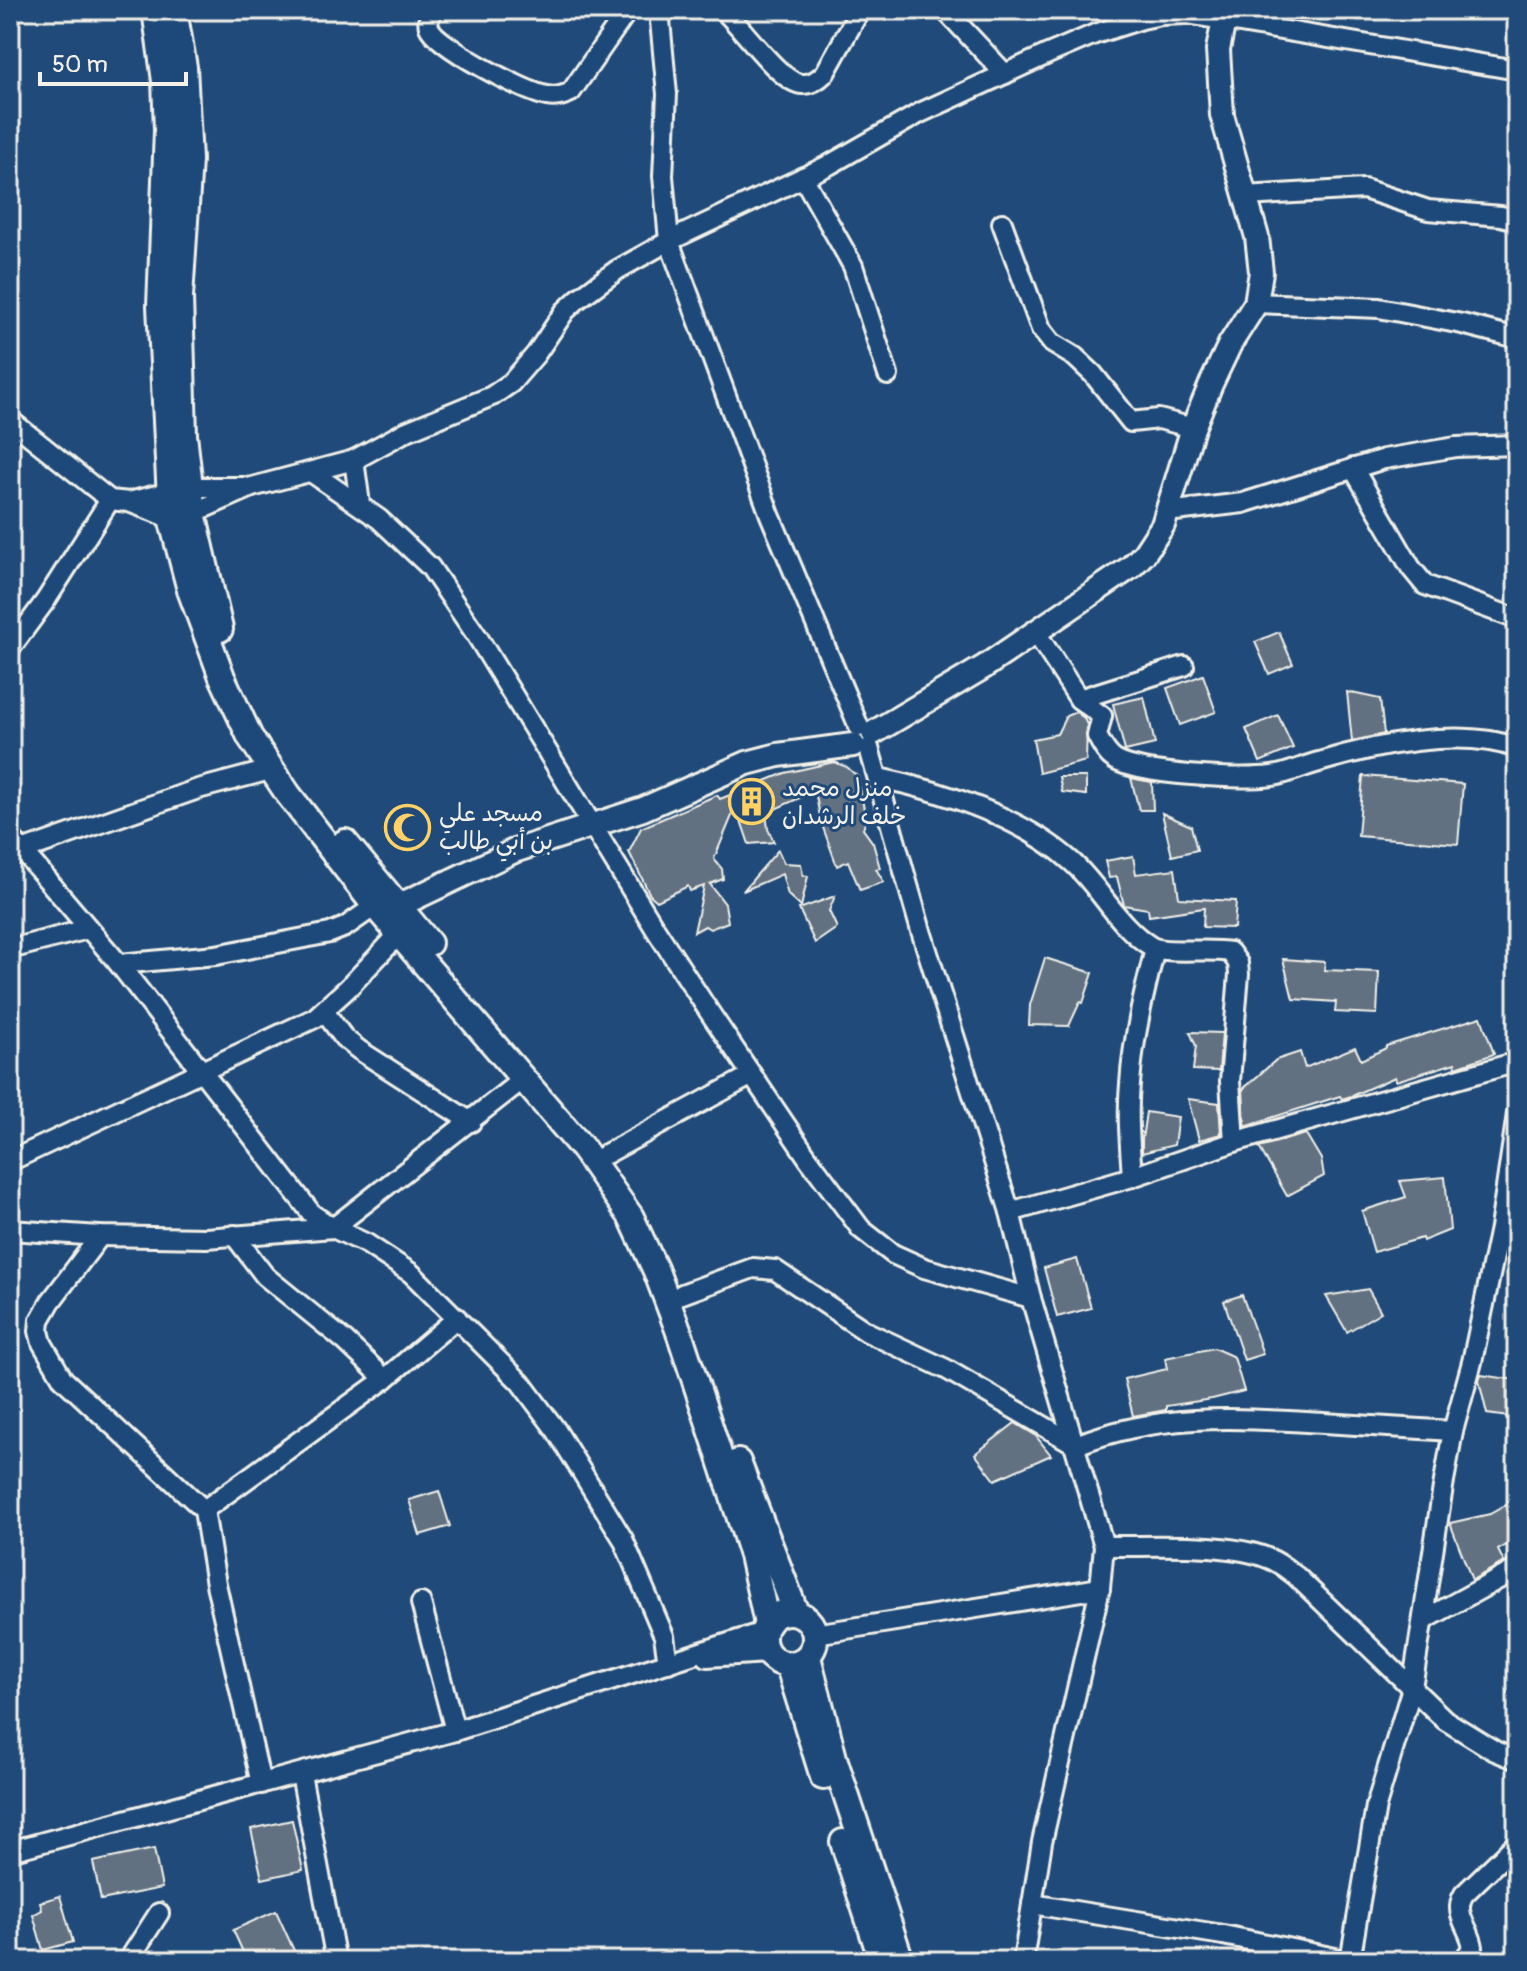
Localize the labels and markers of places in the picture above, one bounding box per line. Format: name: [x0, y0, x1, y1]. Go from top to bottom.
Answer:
place label: منزل محمد خلف الرشدان: [782, 774, 907, 831]
building icon: منزل محمد خلف الرشدان: [727, 778, 775, 826]
place label: مسجد علي بن أبي طالب: [439, 799, 553, 862]
mosque icon: مسجد علي بن أبي طالب: [384, 803, 432, 851]

